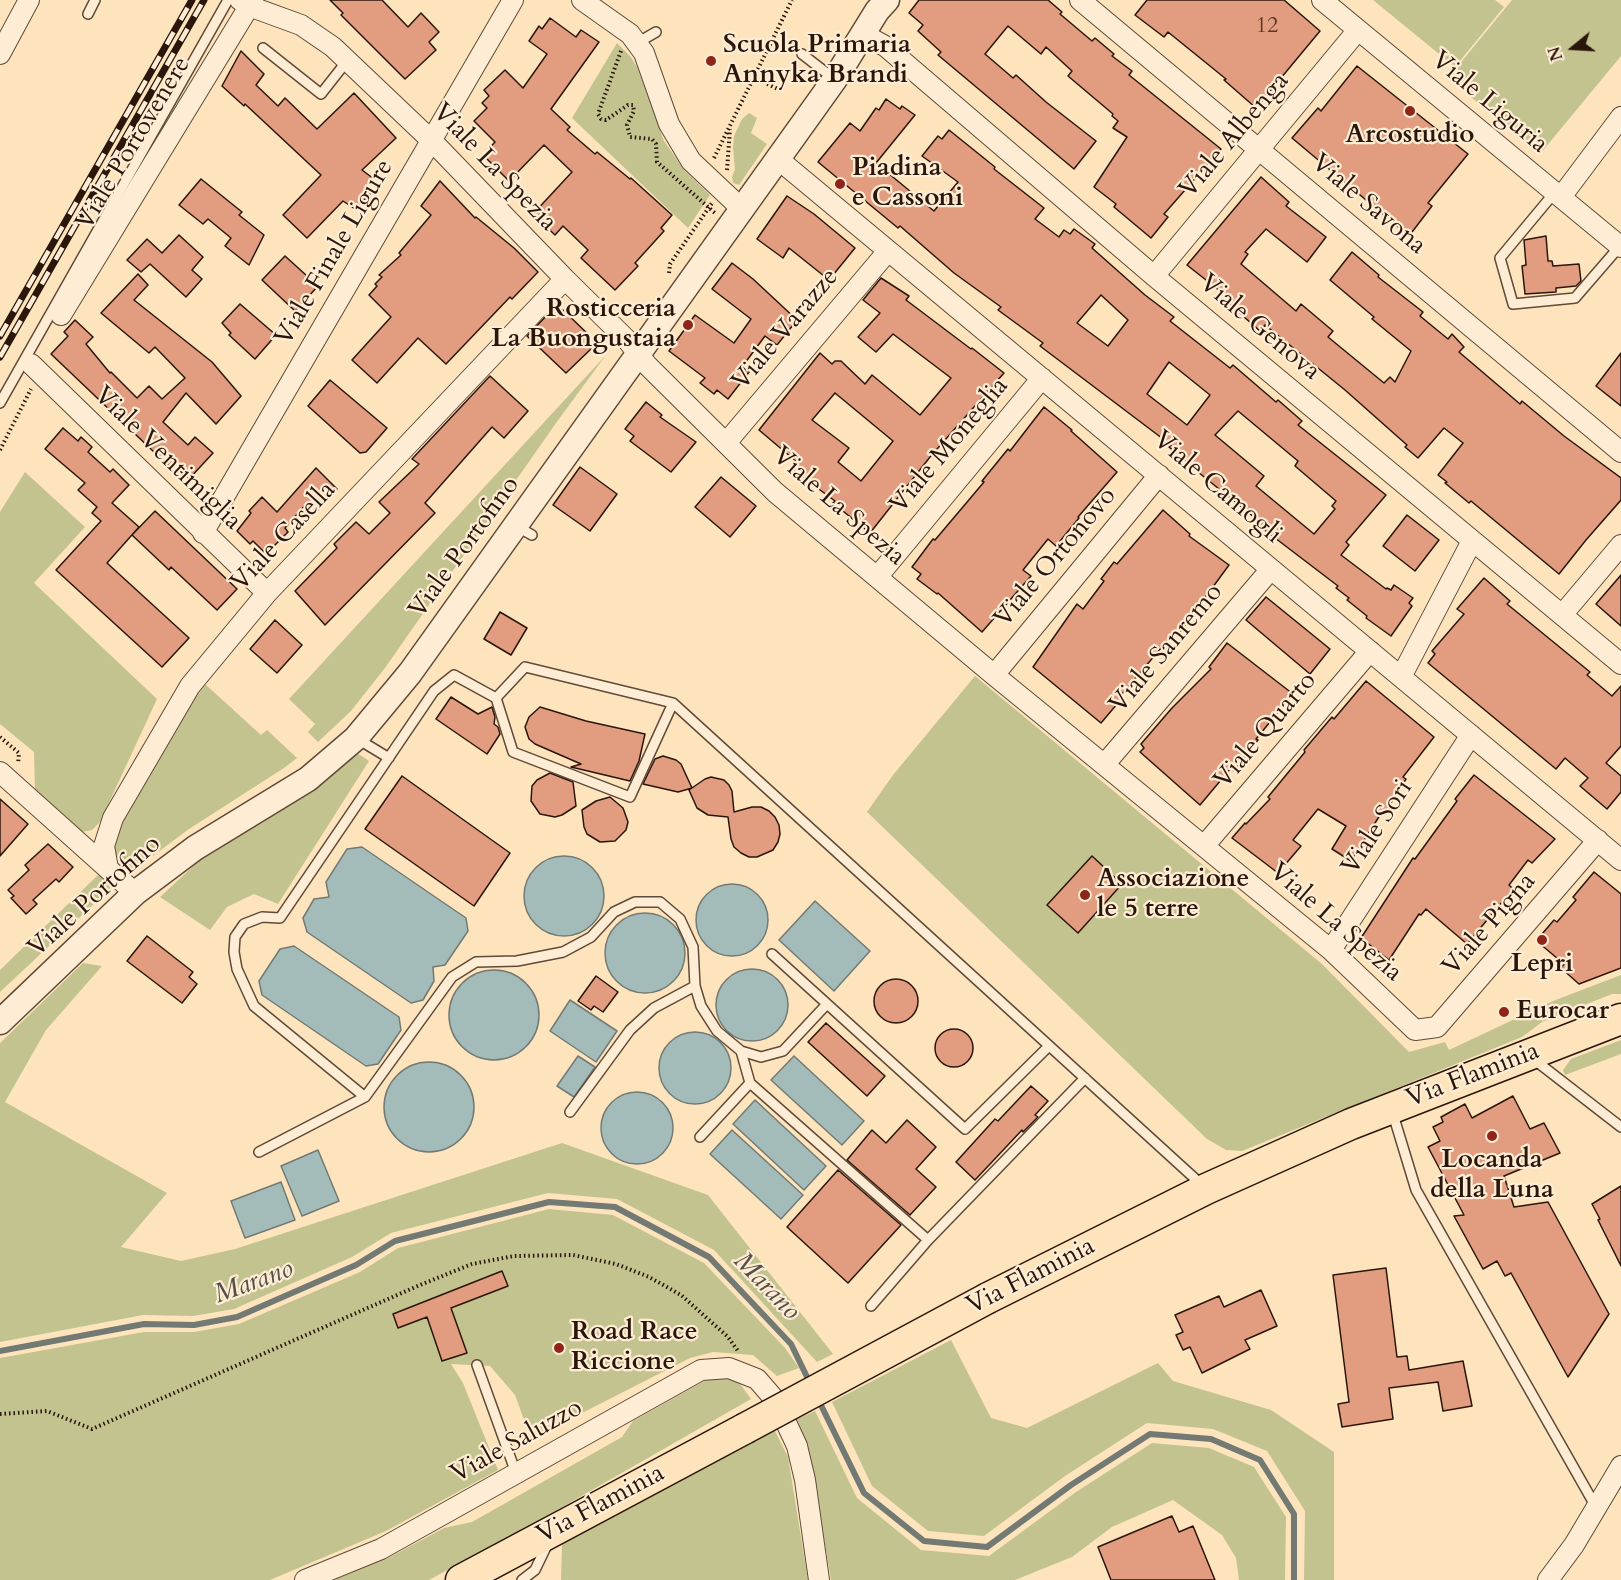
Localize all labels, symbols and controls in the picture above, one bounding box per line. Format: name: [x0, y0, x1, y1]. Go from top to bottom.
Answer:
house number: 12: [1256, 14, 1278, 40]
north arrow: [1543, 18, 1603, 78]
place label: Scuola Primaria Annyka Brandi: [723, 30, 911, 92]
text: N: [1543, 44, 1568, 64]
street label: Viale Liguria: [1424, 45, 1554, 161]
street label: Viale Portovenere: [70, 52, 198, 236]
marker: Scuola Primaria Annyka Brandi: [704, 54, 718, 68]
street label: Viale Albenga: [1173, 67, 1297, 205]
street label: Viale La Spezia: [425, 98, 563, 238]
marker: Arcostudio: [1403, 104, 1417, 118]
place label: Arcostudio: [1346, 120, 1474, 152]
street label: Viale Savona: [1304, 148, 1432, 262]
place label: Piadina e Cassoni: [852, 153, 963, 214]
street label: Viale Finale Ligure: [269, 154, 401, 352]
marker: Piadina e Cassoni: [833, 177, 847, 191]
street label: Viale Varazze: [726, 263, 846, 397]
street label: Viale Genova: [1192, 268, 1326, 388]
place label: Rosticceria La Buongustaia: [491, 294, 676, 356]
marker: Rosticceria La Buongustaia: [681, 318, 695, 332]
street label: Viale Moneglia: [884, 372, 1016, 520]
street label: Viale Ventimiglia: [87, 381, 247, 537]
street label: Viale Camogli: [1146, 425, 1288, 551]
street label: Viale La Spezia: [765, 441, 911, 573]
street label: Viale Portofino: [403, 471, 527, 625]
street label: Viale Casella: [225, 475, 343, 599]
street label: Viale Ortonovo: [988, 482, 1124, 634]
street label: Viale Sanremo: [1104, 578, 1230, 720]
street label: Viale Quarto: [1208, 666, 1324, 796]
street label: Viale Sori: [1336, 775, 1420, 881]
street label: Viale Portofino: [22, 829, 168, 965]
street label: Viale La Spezia: [1262, 857, 1408, 989]
place label: Associazione le 5 terre: [1097, 864, 1249, 926]
street label: Viale Pigna: [1437, 867, 1543, 983]
marker: Associazione le 5 terre: [1078, 888, 1092, 902]
marker: Lepri: [1535, 933, 1549, 947]
place label: Lepri: [1511, 949, 1573, 981]
place label: Eurocar: [1516, 996, 1609, 1028]
marker: Eurocar: [1497, 1005, 1511, 1019]
street label: Via Flaminia: [1402, 1036, 1544, 1116]
marker: Locanda della Luna: [1485, 1129, 1499, 1143]
place label: Locanda della Luna: [1430, 1145, 1554, 1206]
street label: Via Flaminia: [962, 1231, 1100, 1323]
water label: Marano: [726, 1246, 806, 1328]
water label: Marano: [210, 1254, 298, 1312]
place label: Road Race Riccione: [571, 1317, 698, 1378]
marker: Road Race Riccione: [552, 1341, 566, 1355]
street label: Viale Saluzzo: [446, 1393, 588, 1491]
street label: Via Flaminia: [532, 1458, 670, 1552]

